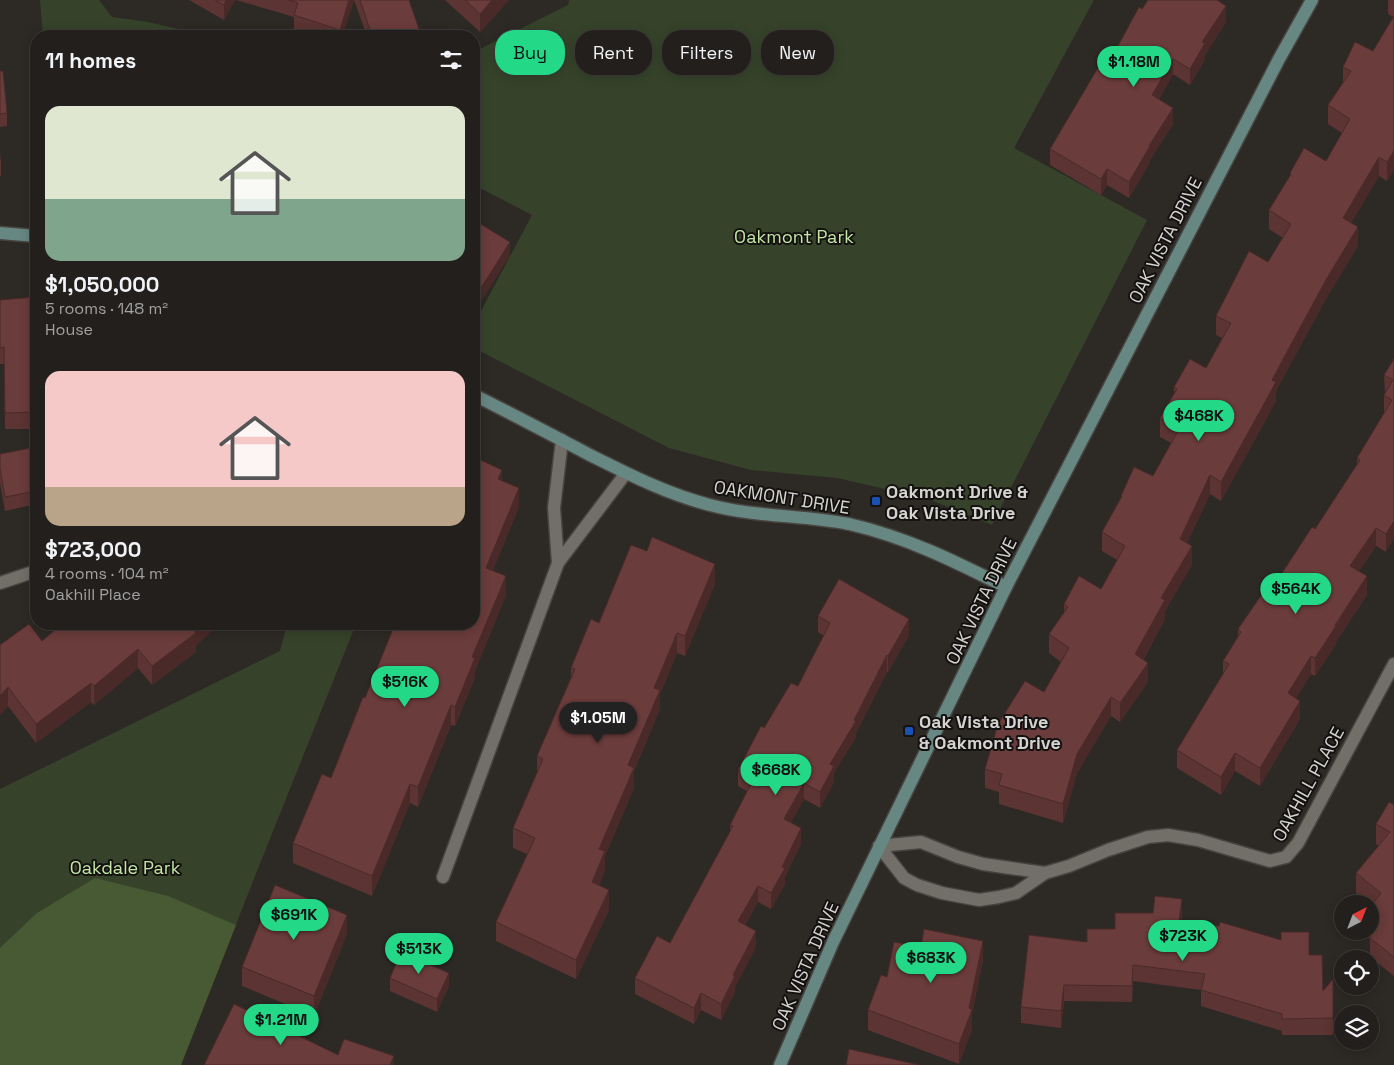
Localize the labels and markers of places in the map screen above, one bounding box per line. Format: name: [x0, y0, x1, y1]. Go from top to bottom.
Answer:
pin: $1.18M: [1093, 46, 1175, 88]
pin: $468K: [1164, 400, 1234, 442]
place label: Oakmont Drive & Oak Vista Drive: [886, 480, 1028, 524]
marker: Oakmont Drive & Oak Vista Drive: [870, 495, 882, 507]
pin: $564K: [1261, 572, 1331, 615]
pin: $516K: [370, 666, 440, 708]
pin: $1.05M: [557, 702, 639, 744]
place label: Oak Vista Drive & Oakmont Drive: [919, 710, 1061, 754]
marker: Oak Vista Drive & Oakmont Drive: [903, 725, 915, 737]
pin: $668K: [741, 754, 811, 796]
pin: $691K: [259, 898, 329, 941]
pin: $723K: [1148, 920, 1218, 962]
pin: $513K: [384, 932, 454, 975]
pin: $683K: [896, 942, 966, 984]
pin: $1.21M: [240, 1004, 322, 1046]

